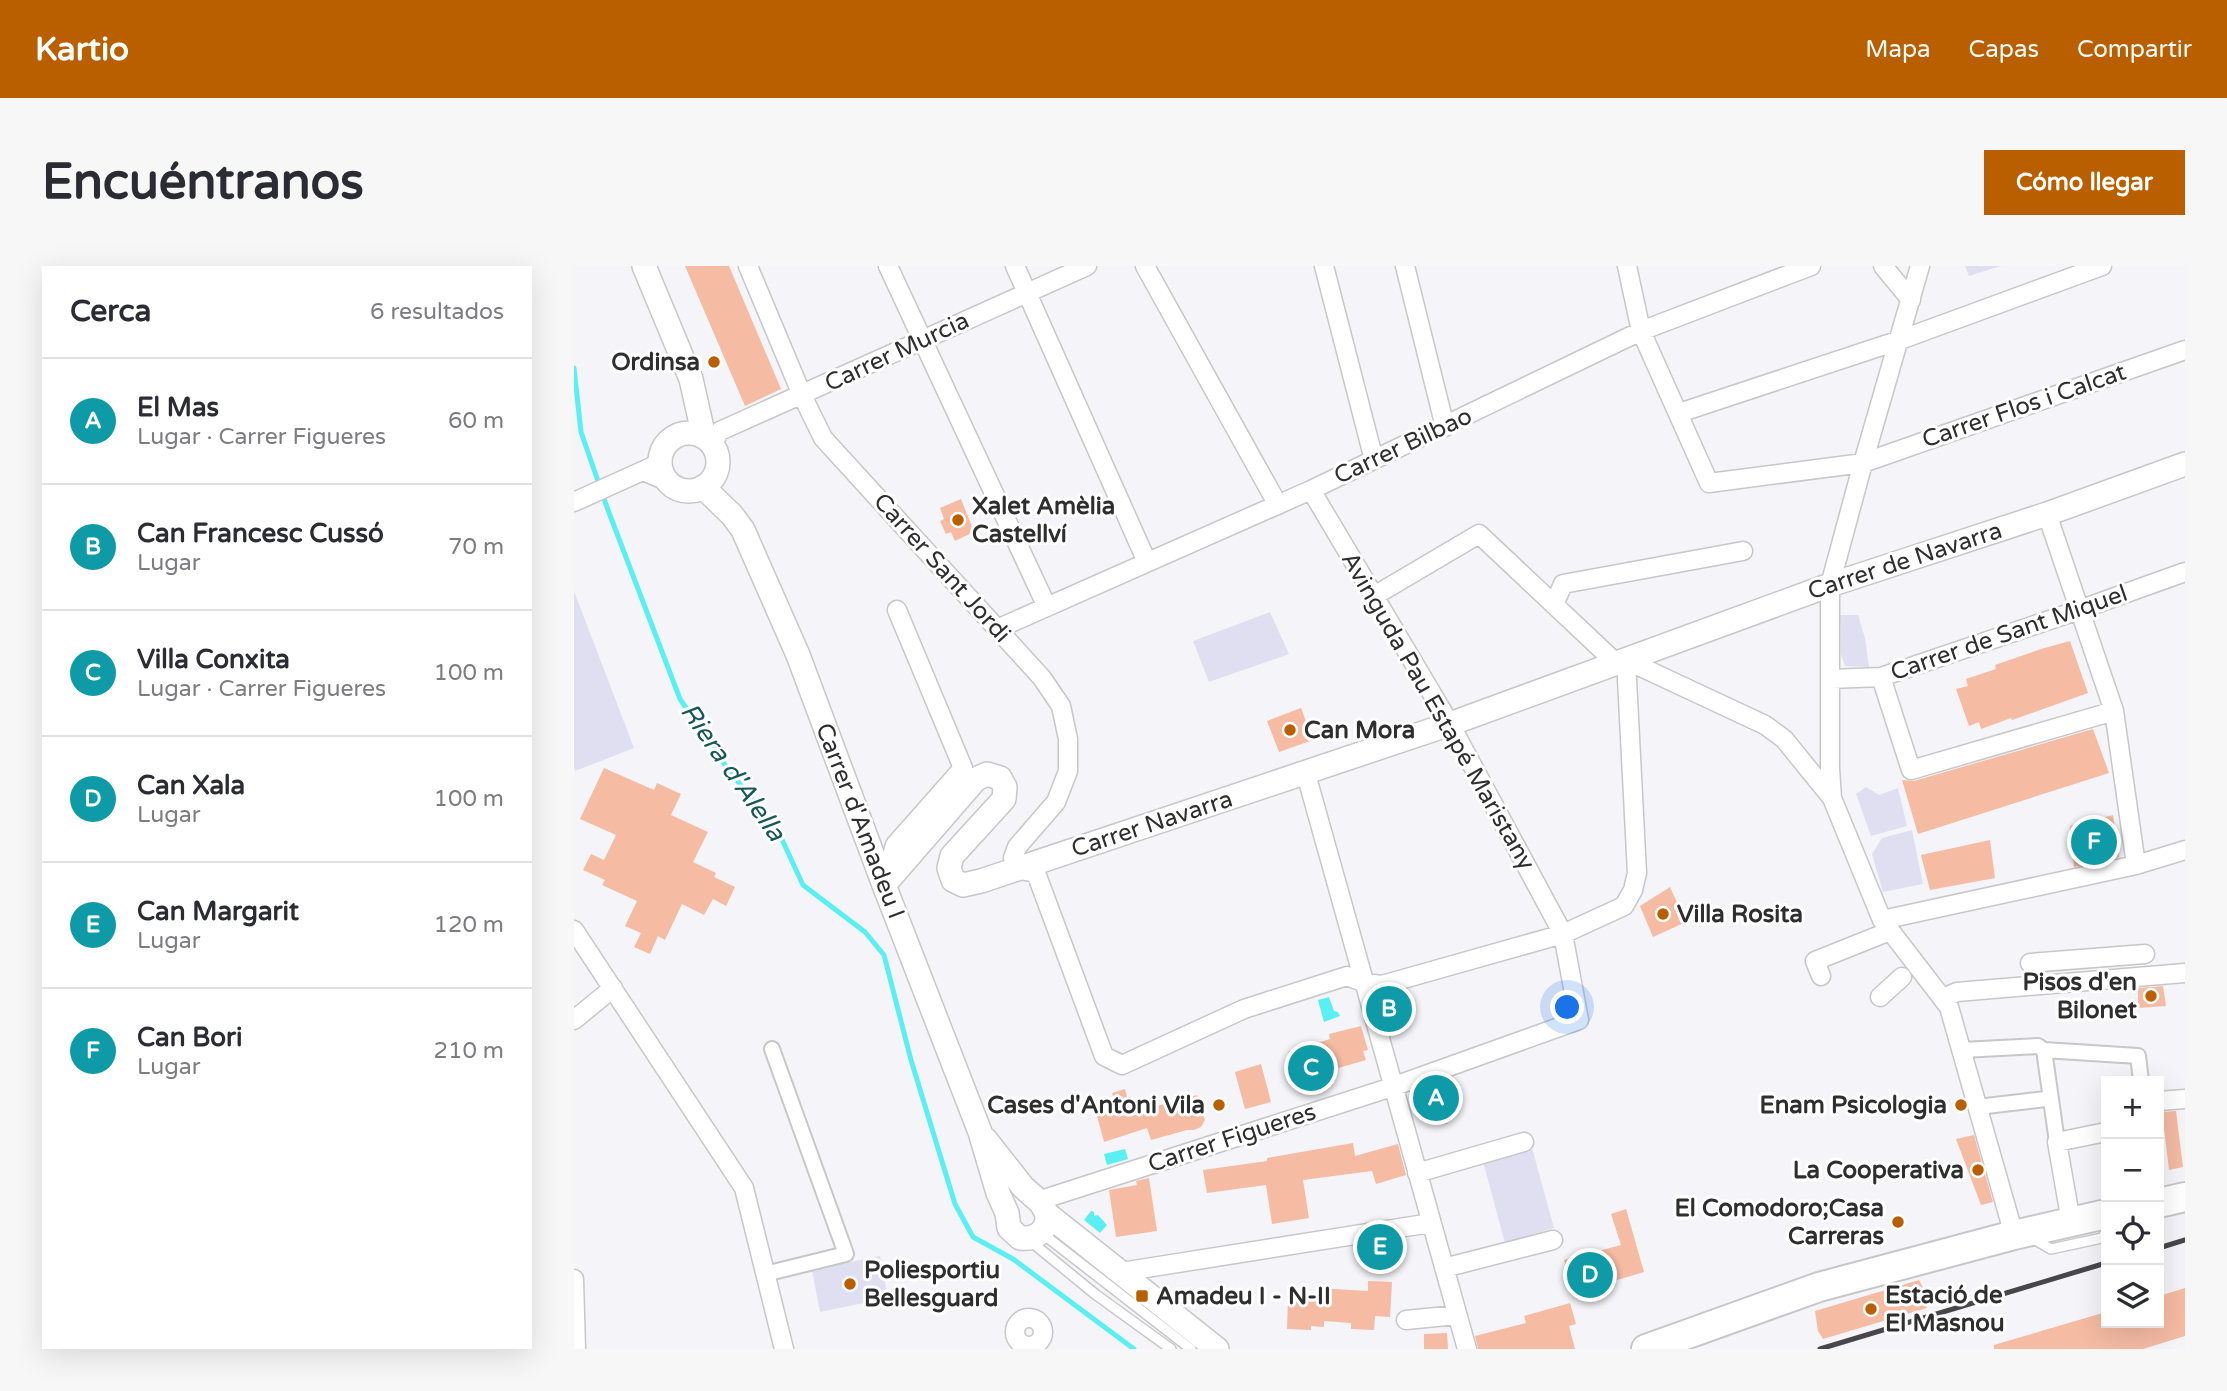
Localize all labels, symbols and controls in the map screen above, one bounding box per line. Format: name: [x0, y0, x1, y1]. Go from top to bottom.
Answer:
text: Kartio: [35, 30, 129, 69]
text: Mapa: [1865, 35, 1931, 64]
text: Capas: [1969, 35, 2039, 64]
text: Compartir: [2077, 35, 2192, 64]
button: Cómo llegar: [1984, 150, 2185, 215]
text: Encuéntranos: [42, 153, 364, 212]
text: Cerca: [70, 293, 151, 330]
text: 6 resultados: [370, 298, 504, 326]
street label: Carrer Murcia: [820, 306, 974, 398]
place label: Ordinsa: [611, 348, 700, 377]
marker: Ordinsa: [706, 354, 722, 370]
street label: Carrer Flos i Calcat: [1918, 358, 2130, 454]
text: El Mas: [137, 392, 219, 423]
street label: Carrer Bilbao: [1329, 401, 1477, 491]
text: A: [84, 407, 102, 435]
text: 60 m: [448, 407, 504, 435]
text: Lugar · Carrer Figueres: [137, 423, 386, 451]
street label: Carrer Sant Jordi: [867, 487, 1017, 649]
place label: Xalet Amèlia Castellví: [972, 492, 1115, 549]
marker: Xalet Amèlia Castellví: [950, 512, 966, 528]
street label: Carrer de Navarra: [1804, 516, 2006, 606]
text: Can Francesc Cussó: [137, 518, 384, 549]
text: B: [85, 533, 101, 561]
text: 70 m: [448, 533, 504, 561]
street label: Avinguda Pau Estapé Maristany: [1335, 547, 1541, 875]
text: Lugar: [137, 549, 201, 577]
street label: Carrer de Sant Miquel: [1887, 579, 2131, 687]
text: Villa Conxita: [137, 644, 290, 675]
text: C: [85, 659, 101, 687]
text: 100 m: [434, 659, 504, 687]
text: Lugar · Carrer Figueres: [137, 675, 386, 703]
water label: Riera d'Alella: [674, 697, 793, 848]
place label: Can Mora: [1304, 716, 1415, 745]
street label: Carrer d'Amadeu I: [809, 719, 911, 923]
marker: Can Mora: [1282, 722, 1298, 738]
text: Can Xala: [137, 770, 245, 801]
street label: Carrer Navarra: [1068, 784, 1236, 864]
text: D: [84, 785, 102, 813]
text: 100 m: [434, 785, 504, 813]
text: Lugar: [137, 801, 201, 829]
pin: F: [2071, 816, 2117, 868]
text: Can Margarit: [137, 896, 299, 927]
place label: Villa Rosita: [1677, 900, 1803, 929]
marker: Villa Rosita: [1655, 906, 1671, 922]
text: E: [86, 911, 100, 939]
text: 120 m: [434, 911, 504, 939]
text: Lugar: [137, 927, 201, 955]
place label: Pisos d'en Bilonet: [2023, 968, 2138, 1025]
pin: B: [1366, 983, 1412, 1035]
marker: Pisos d'en Bilonet: [2143, 988, 2159, 1004]
your location: [1550, 990, 1584, 1024]
text: Can Bori: [137, 1022, 242, 1053]
text: F: [86, 1037, 100, 1065]
text: 210 m: [434, 1037, 504, 1065]
pin: C: [1288, 1042, 1334, 1094]
text: Lugar: [137, 1053, 201, 1081]
pin: A: [1413, 1072, 1459, 1124]
map controls: [2101, 1076, 2164, 1328]
button: +: [2101, 1076, 2164, 1139]
place label: Cases d'Antoni Vila: [987, 1091, 1205, 1120]
place label: Enam Psicologia: [1760, 1091, 1947, 1120]
street label: Carrer Figueres: [1144, 1097, 1320, 1179]
marker: Cases d'Antoni Vila: [1211, 1097, 1227, 1113]
marker: Enam Psicologia: [1953, 1097, 1969, 1113]
button: −: [2101, 1139, 2164, 1202]
place label: La Cooperativa: [1793, 1156, 1964, 1185]
marker: La Cooperativa: [1970, 1162, 1986, 1178]
place label: El Comodoro;Casa Carreras: [1674, 1194, 1884, 1251]
button: locate: [2101, 1202, 2164, 1265]
marker: El Comodoro;Casa Carreras: [1890, 1214, 1906, 1230]
pin: E: [1357, 1221, 1403, 1273]
pin: D: [1567, 1249, 1613, 1301]
place label: Poliesportiu Bellesguard: [864, 1256, 1000, 1313]
button: layers: [2101, 1265, 2164, 1328]
marker: Poliesportiu Bellesguard: [842, 1276, 858, 1292]
place label: Estació de El Masnou: [1885, 1281, 2005, 1338]
place label: Amadeu I - N-II: [1156, 1282, 1331, 1311]
marker: Amadeu I - N-II: [1134, 1288, 1150, 1304]
marker: Estació de El Masnou: [1863, 1301, 1879, 1317]

